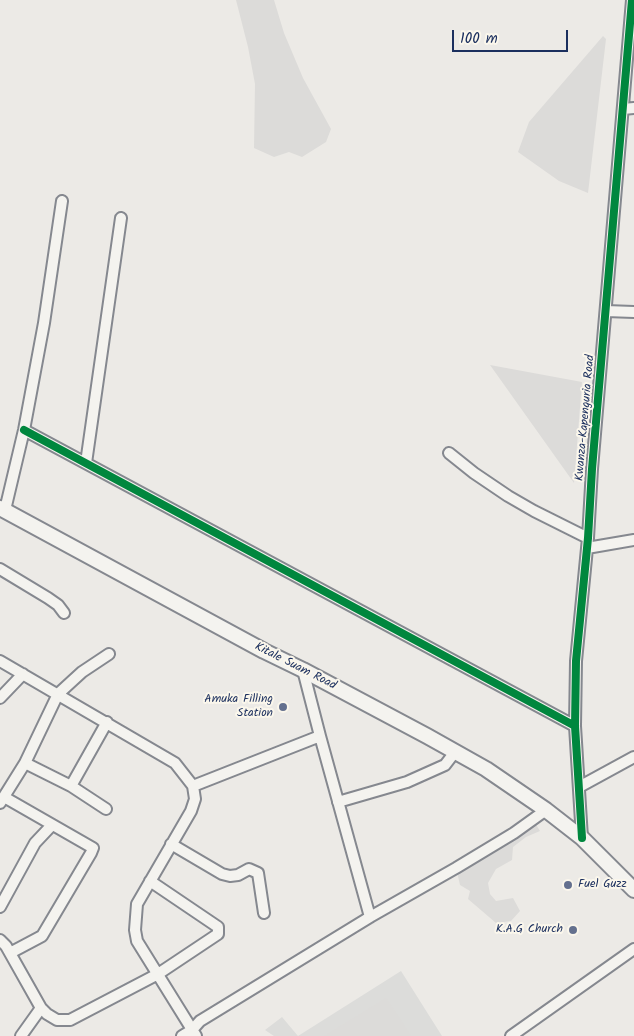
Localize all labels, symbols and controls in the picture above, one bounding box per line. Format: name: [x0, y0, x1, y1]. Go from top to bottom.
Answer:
scale bar: [454, 20, 570, 52]
text: 100 m: [460, 27, 498, 51]
street label: Kwanza-Kapenguria Road: [573, 354, 599, 482]
street label: Kitale Suam Road: [252, 640, 338, 694]
place label: Amuka Filling Station: [204, 693, 273, 721]
marker: Amuka Filling Station: [277, 701, 289, 713]
place label: Fuel Guzz: [578, 878, 627, 892]
marker: Fuel Guzz: [562, 879, 574, 891]
place label: K.A.G Church: [496, 923, 563, 937]
marker: K.A.G Church: [567, 924, 579, 936]

